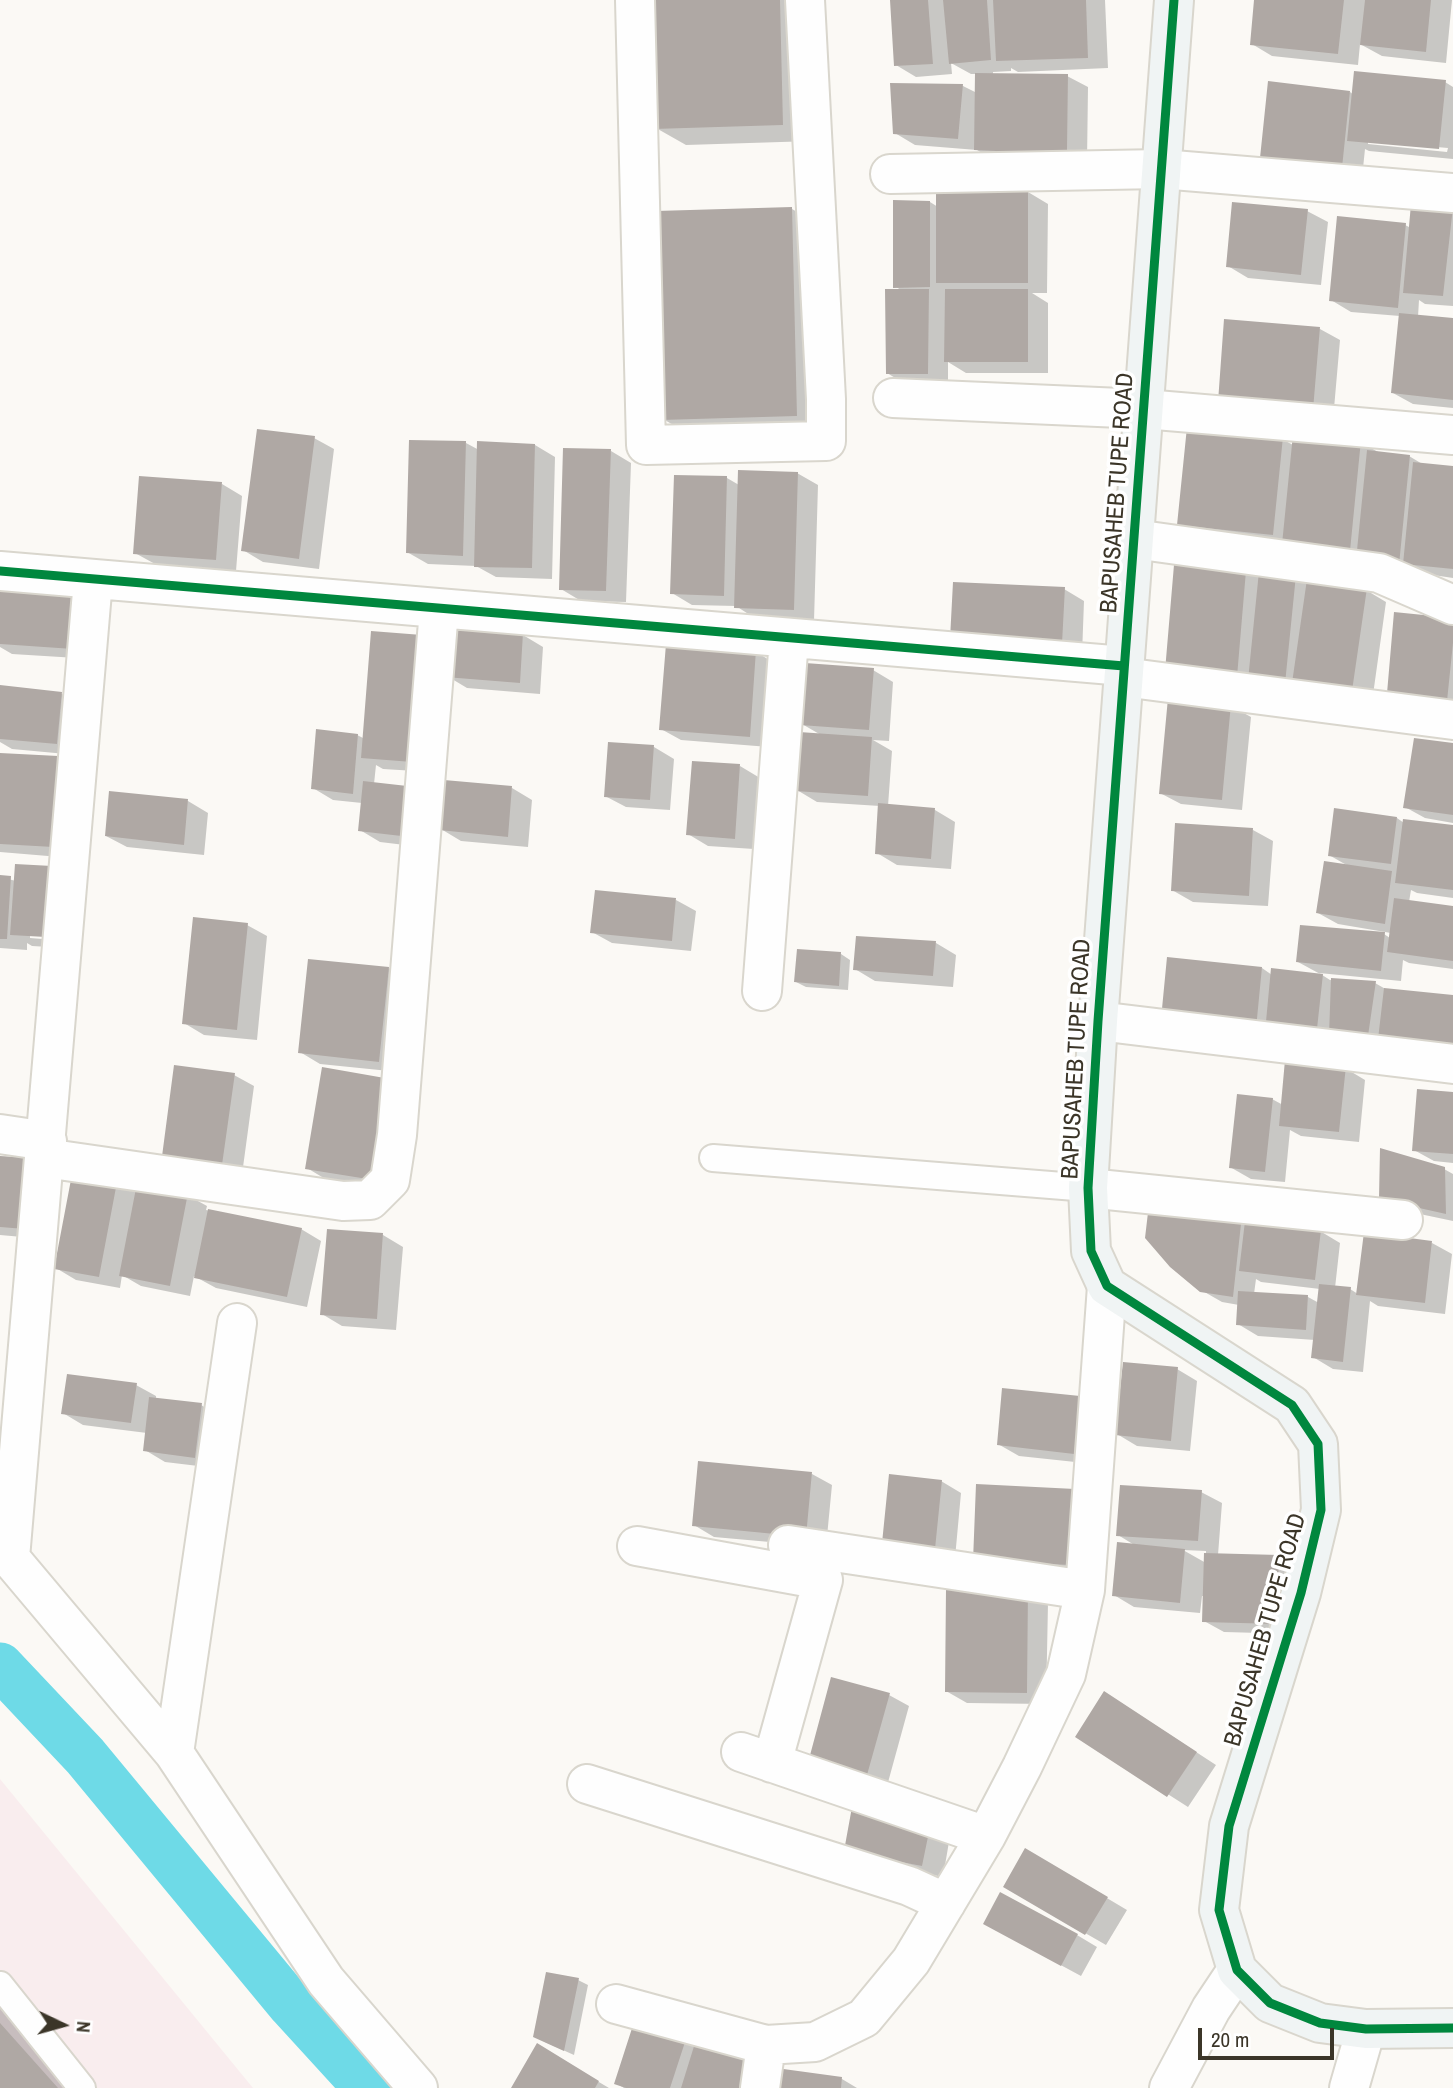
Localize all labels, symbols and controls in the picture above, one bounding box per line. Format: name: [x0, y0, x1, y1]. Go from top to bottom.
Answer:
street label: BAPUSAHEB TUPE ROAD: [1095, 372, 1141, 614]
street label: BAPUSAHEB TUPE ROAD: [1056, 938, 1098, 1180]
street label: BAPUSAHEB TUPE ROAD: [1219, 1510, 1313, 1750]
north arrow: [28, 1990, 98, 2060]
scale bar: [1201, 2014, 1338, 2058]
text: N: [70, 2020, 97, 2034]
text: 20 m: [1211, 2025, 1249, 2054]

